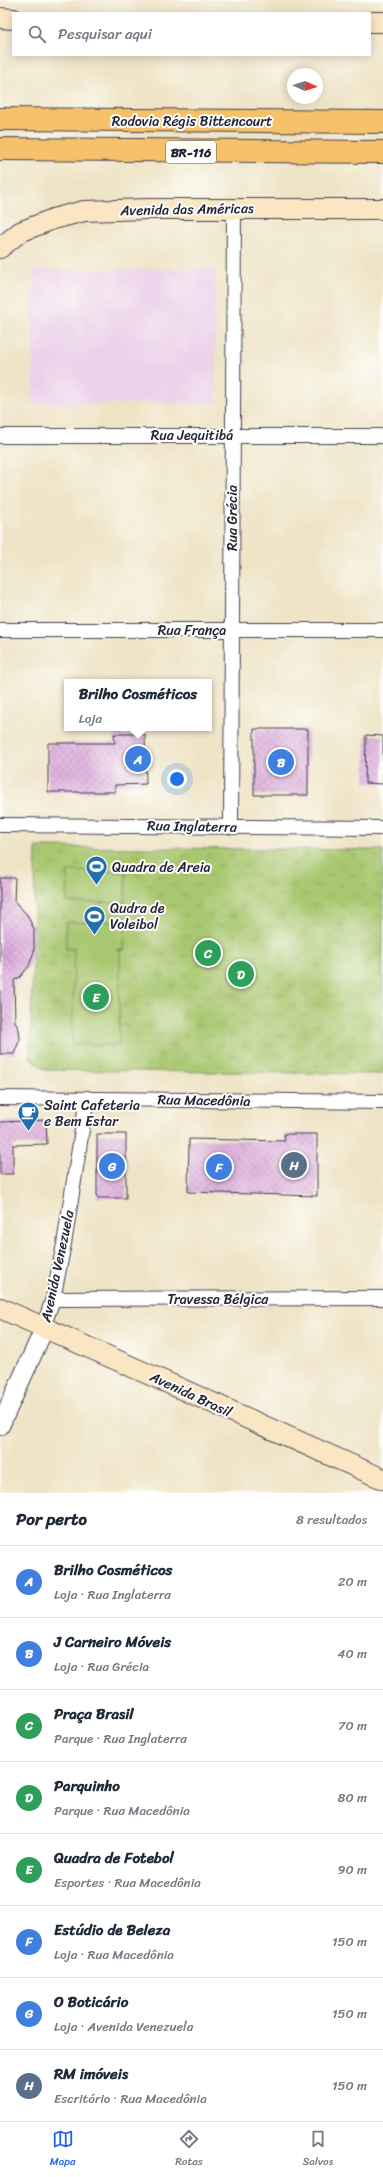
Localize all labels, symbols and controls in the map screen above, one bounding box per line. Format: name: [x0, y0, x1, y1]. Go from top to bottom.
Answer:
search box: [12, 12, 371, 56]
text: Pesquisar aqui: [58, 21, 152, 47]
icon: search: [26, 23, 48, 45]
north arrow: [287, 68, 323, 104]
street label: Rodovia Régis Bittencourt: [112, 109, 272, 134]
road number: BR-116: [166, 141, 216, 163]
street label: Avenida das Américas: [119, 196, 254, 223]
street label: Rua Jequitibá: [151, 423, 233, 448]
street label: Rua Grécia: [220, 485, 245, 551]
street label: Rua França: [158, 618, 226, 643]
popup: [64, 679, 212, 731]
text: Brilho Cosméticos: [79, 681, 197, 707]
text: Loja: [79, 707, 102, 730]
pin: A: [125, 744, 151, 774]
pin: B: [268, 747, 294, 777]
your location: [167, 769, 187, 789]
street label: Rua Inglaterra: [147, 813, 238, 840]
sports icon: Quadra de Areia: [84, 854, 110, 887]
place label: Quadra de Areia: [112, 855, 211, 880]
place label: Qudra de Voleibol: [110, 896, 165, 937]
sports icon: Qudra de Voleibol: [82, 903, 108, 936]
pin: C: [195, 938, 221, 968]
pin: D: [228, 959, 254, 989]
pin: E: [83, 982, 109, 1012]
street label: Rua Macedônia: [157, 1087, 251, 1114]
place label: Saint Cafeteria e Bem Estar: [44, 1093, 140, 1134]
cafe icon: Saint Cafeteria e Bem Estar: [16, 1100, 42, 1133]
pin: H: [281, 1150, 307, 1180]
pin: G: [99, 1151, 125, 1181]
pin: F: [206, 1152, 232, 1182]
street label: Avenida Venezuela: [33, 1207, 82, 1325]
street label: Travessa Bélgica: [168, 1287, 269, 1312]
street label: Avenida Brasil: [145, 1364, 237, 1425]
text: Por perto: [16, 1504, 87, 1534]
text: 8 resultados: [296, 1508, 367, 1531]
text: Brilho Cosméticos: [54, 1557, 173, 1583]
text: A: [25, 1570, 33, 1593]
text: 20 m: [338, 1570, 367, 1593]
text: Loja · Rua Inglaterra: [54, 1583, 171, 1606]
text: J Carneiro Móveis: [54, 1629, 171, 1655]
text: B: [25, 1642, 33, 1665]
text: 40 m: [337, 1642, 367, 1665]
text: Loja · Rua Grécia: [54, 1655, 149, 1678]
text: Praça Brasil: [54, 1701, 134, 1727]
text: C: [25, 1714, 33, 1737]
text: 70 m: [338, 1714, 367, 1737]
text: Parque · Rua Inglaterra: [54, 1727, 187, 1750]
text: Parquinho: [54, 1773, 120, 1799]
text: D: [25, 1786, 33, 1809]
text: 80 m: [338, 1786, 367, 1809]
text: Parque · Rua Macedônia: [54, 1799, 190, 1822]
text: Quadra de Fotebol: [54, 1845, 174, 1871]
text: E: [25, 1858, 33, 1881]
text: 90 m: [337, 1858, 367, 1881]
text: Esportes · Rua Macedônia: [54, 1871, 201, 1894]
text: Estúdio de Beleza: [54, 1917, 170, 1943]
text: F: [25, 1930, 33, 1953]
text: 150 m: [332, 1930, 367, 1953]
text: Loja · Rua Macedônia: [54, 1943, 174, 1966]
text: O Boticário: [54, 1989, 128, 2015]
text: G: [25, 2002, 33, 2025]
text: 150 m: [332, 2002, 367, 2025]
text: Loja · Avenida Venezuela: [54, 2015, 193, 2038]
text: RM imóveis: [54, 2061, 128, 2087]
text: H: [24, 2074, 34, 2097]
text: 150 m: [332, 2074, 367, 2097]
text: Escritório · Rua Macedônia: [54, 2087, 207, 2110]
tab: Mapa: [50, 2128, 76, 2171]
tab: Rotas: [175, 2128, 203, 2171]
tab: Salvos: [302, 2128, 333, 2171]

